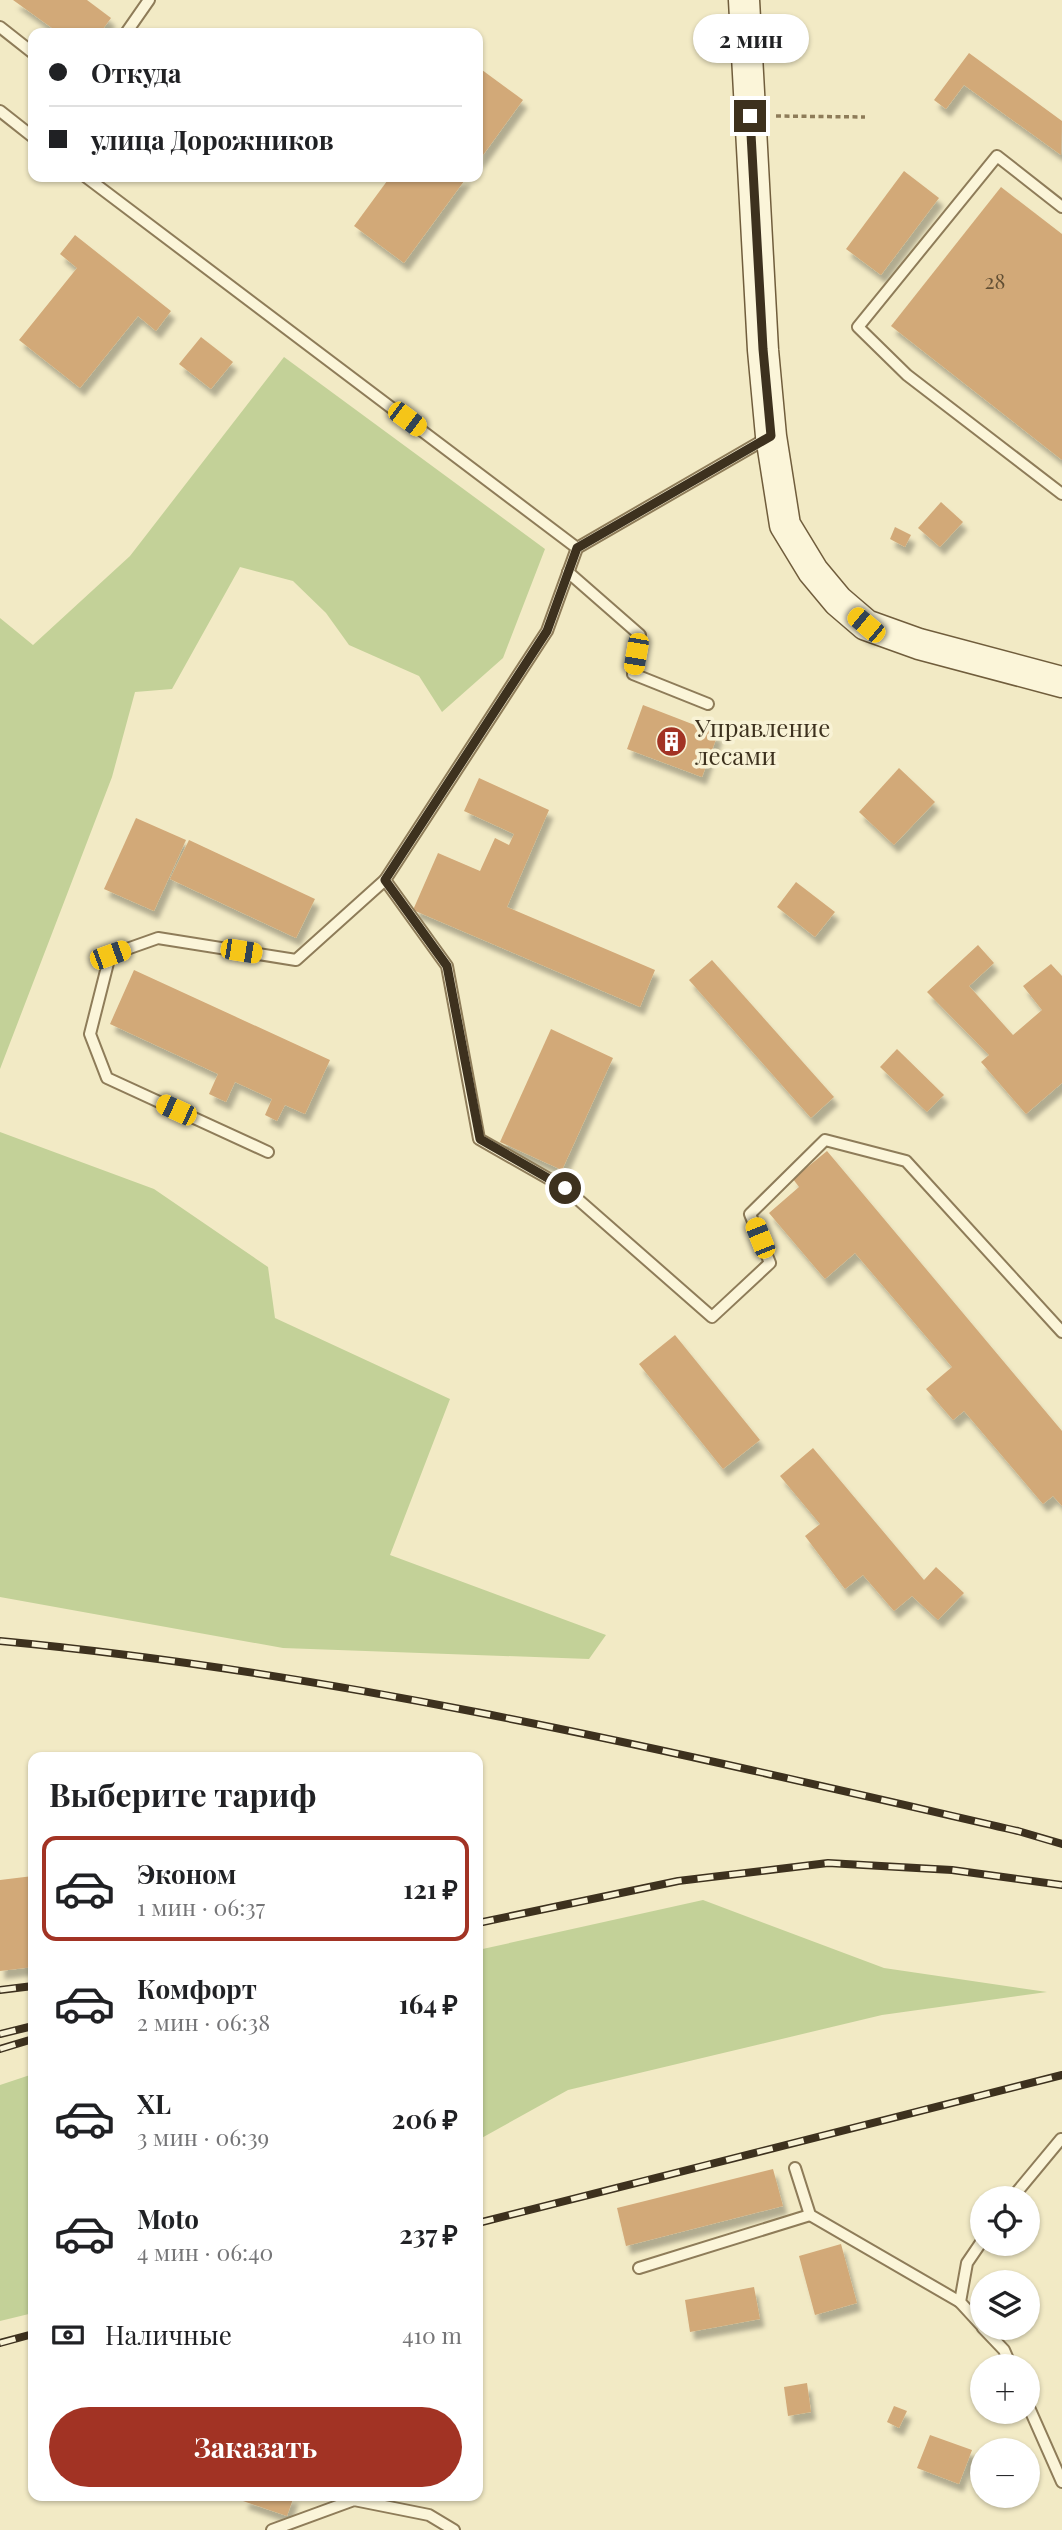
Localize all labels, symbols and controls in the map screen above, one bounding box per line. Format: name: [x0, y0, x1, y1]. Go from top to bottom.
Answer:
callout: 2 мин: [692, 15, 808, 64]
text: 2 мин: [719, 23, 783, 54]
text: Откуда: [91, 55, 182, 90]
route end: [734, 100, 766, 132]
text: улица Дорожников: [91, 122, 334, 157]
house number: 28: [985, 266, 1005, 294]
car: [384, 398, 431, 440]
car: [844, 603, 889, 647]
car: [623, 631, 650, 677]
place label: Управление лесами: [694, 711, 830, 771]
building icon: Управление лесами: [655, 724, 689, 758]
car: [219, 937, 264, 965]
car: [87, 938, 134, 972]
car: [153, 1092, 200, 1128]
route start: [549, 1172, 581, 1204]
car: [743, 1215, 778, 1261]
text: Выберите тариф: [49, 1772, 316, 1815]
text: Эконом: [137, 1856, 236, 1891]
icon: car: [53, 1857, 116, 1920]
text: 121 ₽: [403, 1871, 458, 1906]
text: 1 мин · 06:37: [137, 1891, 265, 1922]
text: Комфорт: [137, 1971, 257, 2006]
icon: car: [53, 1972, 116, 2035]
text: 164 ₽: [399, 1986, 458, 2021]
text: 2 мин · 06:38: [137, 2006, 270, 2037]
text: XL: [137, 2086, 171, 2121]
icon: car: [53, 2087, 116, 2150]
text: 206 ₽: [392, 2101, 458, 2136]
text: 3 мин · 06:39: [137, 2121, 269, 2152]
map controls: [970, 2186, 1040, 2508]
button: locate: [970, 2186, 1040, 2256]
text: Moto: [137, 2201, 199, 2236]
icon: car: [53, 2202, 116, 2265]
text: 237 ₽: [399, 2216, 458, 2251]
text: 4 мин · 06:40: [137, 2236, 273, 2267]
button: layers: [970, 2270, 1040, 2340]
icon: cash: [49, 2316, 87, 2354]
text: Наличные: [105, 2317, 232, 2352]
text: 410 m: [402, 2319, 462, 2350]
button: +: [970, 2354, 1040, 2424]
button: Заказать: [49, 2407, 462, 2487]
button: −: [970, 2438, 1040, 2508]

